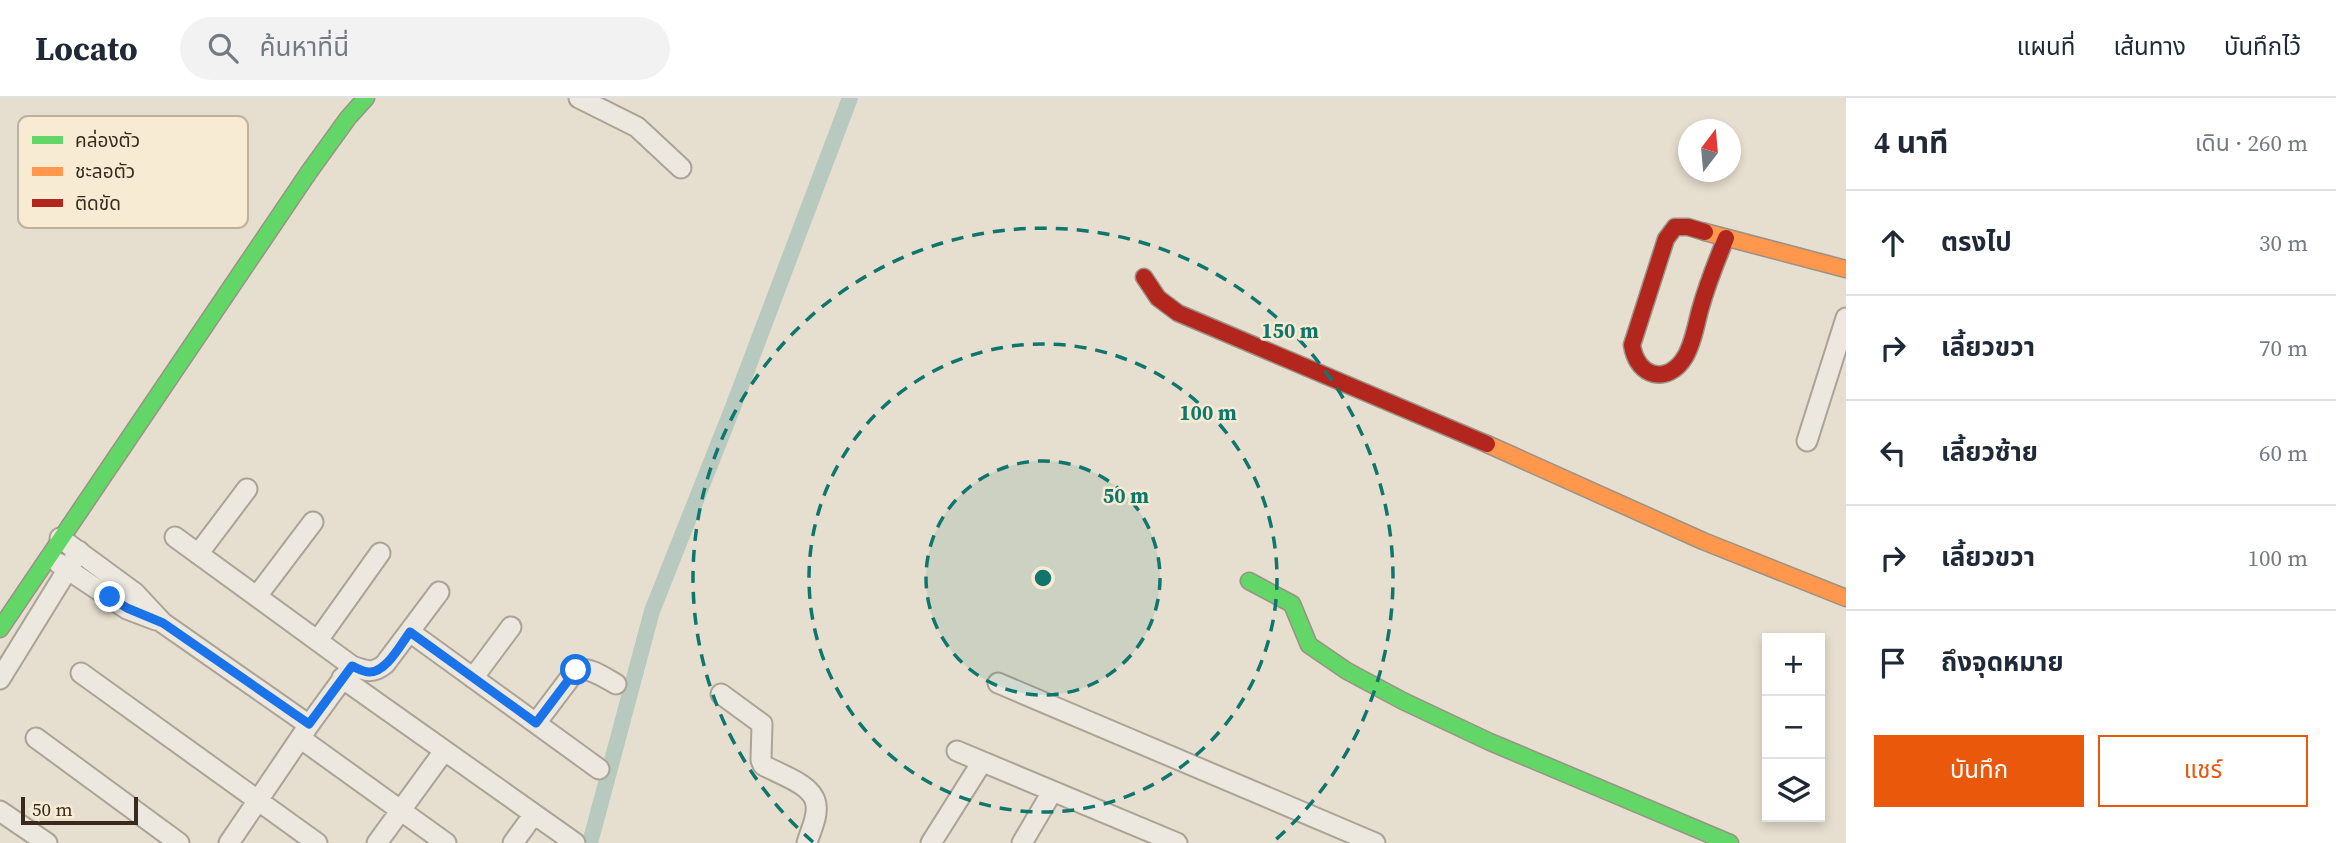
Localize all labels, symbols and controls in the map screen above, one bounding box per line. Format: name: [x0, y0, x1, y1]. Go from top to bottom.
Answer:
search box: [180, 17, 670, 80]
text: Locato: [35, 26, 138, 71]
icon: search: [204, 29, 242, 67]
text: ค้นหาที่นี่: [260, 29, 349, 65]
text: แผนที่: [2017, 30, 2075, 63]
text: เส้นทาง: [2113, 30, 2186, 63]
text: บันทึกไว้: [2224, 30, 2301, 63]
legend: [18, 116, 248, 228]
north arrow: [1678, 119, 1741, 182]
text: 4 นาที: [1874, 122, 1948, 163]
text: คล่องตัว: [75, 127, 140, 153]
text: เดิน · 260 m: [2195, 127, 2308, 159]
text: ชะลอตัว: [75, 158, 135, 184]
text: ติดขัด: [75, 190, 121, 216]
icon: ahead: [1874, 224, 1912, 262]
text: ตรงไป: [1941, 224, 2012, 260]
text: 30 m: [2259, 227, 2308, 259]
text: 150 m: [1261, 316, 1319, 345]
icon: right: [1874, 329, 1912, 367]
text: เลี้ยวขวา: [1941, 329, 2035, 365]
text: 70 m: [2259, 332, 2308, 364]
text: 100 m: [1179, 398, 1237, 427]
icon: left: [1874, 434, 1912, 472]
text: เลี้ยวซ้าย: [1941, 434, 2038, 470]
text: 60 m: [2259, 437, 2308, 469]
text: 50 m: [1103, 481, 1149, 510]
icon: right: [1874, 539, 1912, 577]
text: เลี้ยวขวา: [1941, 539, 2035, 575]
text: 100 m: [2247, 542, 2308, 574]
centre of rings: [1031, 566, 1055, 590]
route end: [94, 581, 125, 612]
map controls: [1762, 633, 1825, 822]
button: +: [1762, 633, 1825, 696]
icon: arrive: [1874, 644, 1912, 682]
text: ถึงจุดหมาย: [1941, 644, 2064, 680]
route start: [560, 654, 591, 685]
button: −: [1762, 696, 1825, 759]
button: บันทึก: [1874, 735, 2084, 807]
button: แชร์: [2098, 735, 2308, 807]
button: layers: [1762, 759, 1825, 822]
scale bar: [21, 794, 138, 826]
text: 50 m: [32, 796, 73, 822]

